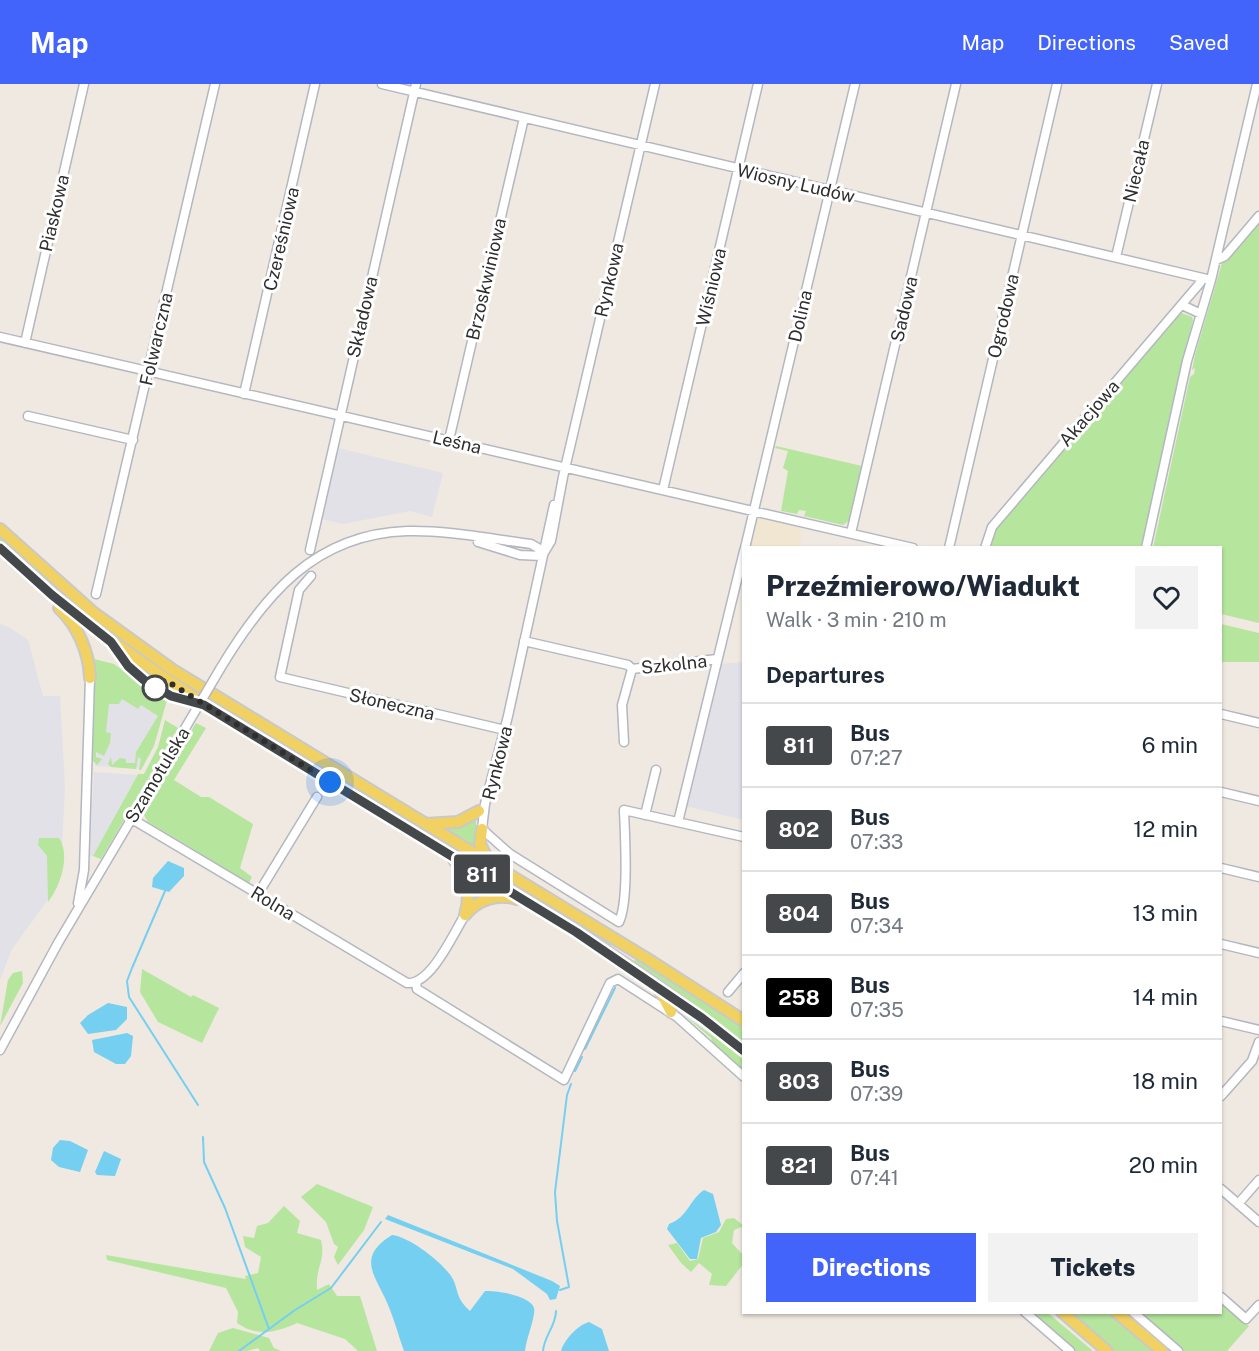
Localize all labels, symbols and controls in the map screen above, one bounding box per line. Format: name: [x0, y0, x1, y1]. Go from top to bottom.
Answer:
text: Map: [30, 26, 89, 59]
text: Map: [962, 30, 1004, 55]
text: Directions: [1037, 30, 1136, 55]
text: Saved: [1169, 30, 1229, 55]
street label: Niecała: [1119, 138, 1153, 204]
street label: Wiosny Ludów: [735, 159, 857, 207]
street label: Piaskowa: [35, 172, 73, 254]
street label: Czereśniowa: [259, 185, 303, 293]
street label: Brzoskwiniowa: [462, 216, 510, 342]
street label: Rynkowa: [590, 241, 628, 319]
street label: Wiśniowa: [692, 246, 730, 328]
street label: Ogrodowa: [983, 272, 1023, 360]
street label: Składowa: [342, 274, 382, 360]
street label: Sadowa: [886, 274, 922, 344]
street label: Dolina: [784, 288, 816, 344]
street label: Folwarczna: [135, 290, 177, 388]
street label: Akacjowa: [1055, 376, 1123, 450]
street label: Leśna: [430, 426, 484, 458]
button: heart: [1135, 566, 1198, 629]
text: Przeźmierowo/Wiadukt: [766, 569, 1080, 602]
text: Walk · 3 min · 210 m: [766, 608, 947, 632]
street label: Szkolna: [640, 650, 708, 678]
text: Departures: [766, 662, 885, 688]
unlabelled marker: [142, 675, 168, 701]
street label: Słoneczna: [347, 684, 437, 724]
text: Bus: [850, 720, 890, 746]
street label: Szamotulska: [120, 723, 194, 827]
street label: Rynkowa: [478, 724, 516, 802]
text: 6 min: [1142, 732, 1198, 758]
text: 811: [783, 733, 815, 758]
text: 07:27: [850, 746, 903, 770]
your location: [315, 767, 345, 797]
text: Bus: [850, 804, 890, 830]
text: 12 min: [1133, 816, 1198, 842]
text: 802: [779, 817, 819, 842]
text: 07:33: [850, 830, 903, 854]
line badge: 811: [448, 854, 516, 894]
text: 811: [466, 862, 498, 887]
street label: Rolna: [247, 882, 299, 924]
text: Bus: [850, 888, 890, 914]
text: 13 min: [1133, 900, 1198, 926]
text: 804: [778, 901, 820, 926]
text: 07:34: [850, 914, 904, 938]
text: Bus: [850, 972, 890, 998]
text: 14 min: [1133, 984, 1198, 1010]
text: 258: [778, 985, 820, 1010]
text: 07:35: [850, 998, 904, 1022]
text: Bus: [850, 1056, 890, 1082]
text: 18 min: [1132, 1068, 1198, 1094]
text: 803: [778, 1069, 820, 1094]
text: 07:39: [850, 1082, 903, 1106]
text: Bus: [850, 1140, 890, 1166]
text: 20 min: [1129, 1152, 1198, 1178]
text: 821: [781, 1153, 817, 1178]
text: 07:41: [850, 1166, 899, 1190]
button: Directions: [766, 1233, 976, 1302]
button: Tickets: [988, 1233, 1198, 1302]

